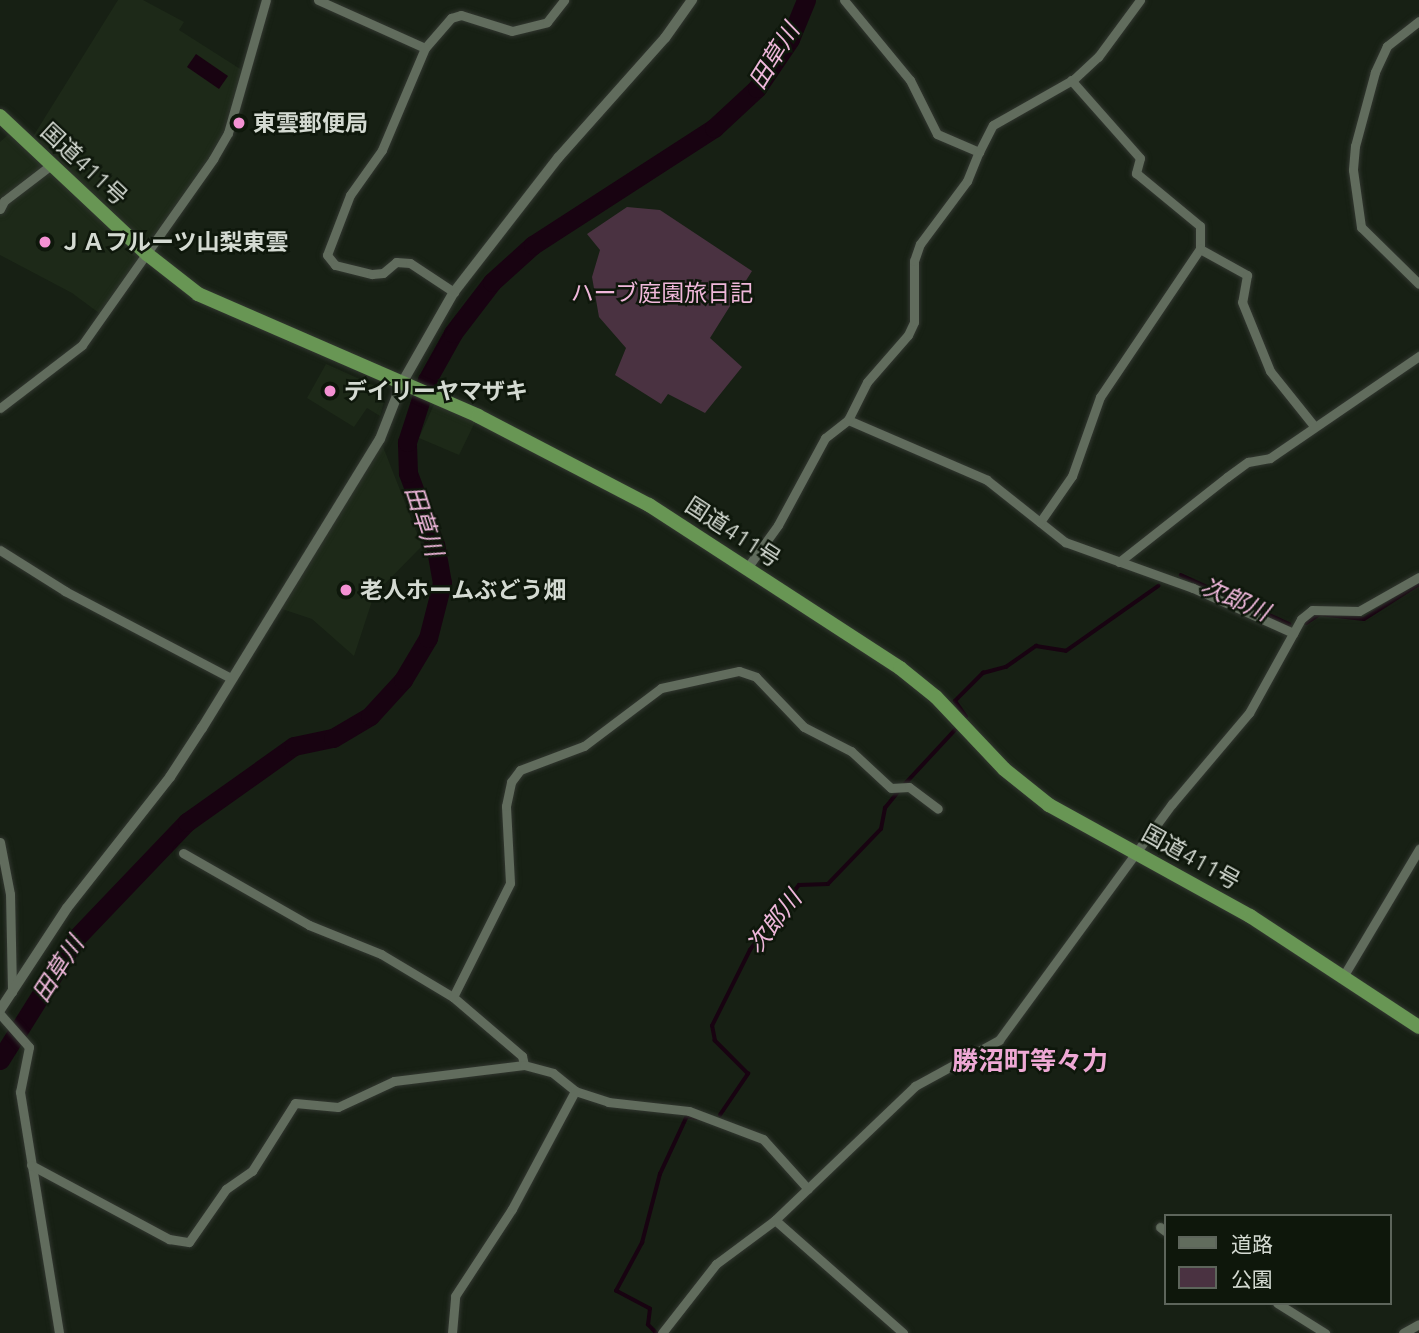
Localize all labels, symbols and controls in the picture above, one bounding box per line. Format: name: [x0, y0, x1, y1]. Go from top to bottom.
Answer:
water label: 田草川: [743, 18, 805, 94]
place label: 東雲郵便局: [253, 109, 368, 137]
marker: 東雲郵便局: [231, 115, 247, 131]
street label: 国道411号: [35, 117, 133, 211]
place label: ＪＡフルーツ山梨東雲: [59, 228, 289, 256]
marker: ＪＡフルーツ山梨東雲: [37, 234, 53, 250]
park label: ハーブ庭園旅日記: [570, 279, 754, 307]
place label: デイリーヤマザキ: [344, 377, 528, 405]
marker: デイリーヤマザキ: [322, 383, 338, 399]
water label: 田草川: [399, 482, 449, 560]
street label: 国道411号: [680, 491, 786, 573]
water label: 次郎川: [1196, 571, 1274, 627]
place label: 老人ホームぶどう畑: [360, 576, 567, 604]
marker: 老人ホームぶどう畑: [338, 582, 354, 598]
street label: 国道411号: [1137, 819, 1245, 895]
water label: 次郎川: [740, 885, 808, 959]
water label: 田草川: [26, 931, 90, 1007]
district label: 勝沼町等々力: [952, 1045, 1108, 1077]
legend: [1164, 1214, 1391, 1305]
text: 道路: [1231, 1232, 1273, 1256]
text: 公園: [1231, 1267, 1273, 1291]

